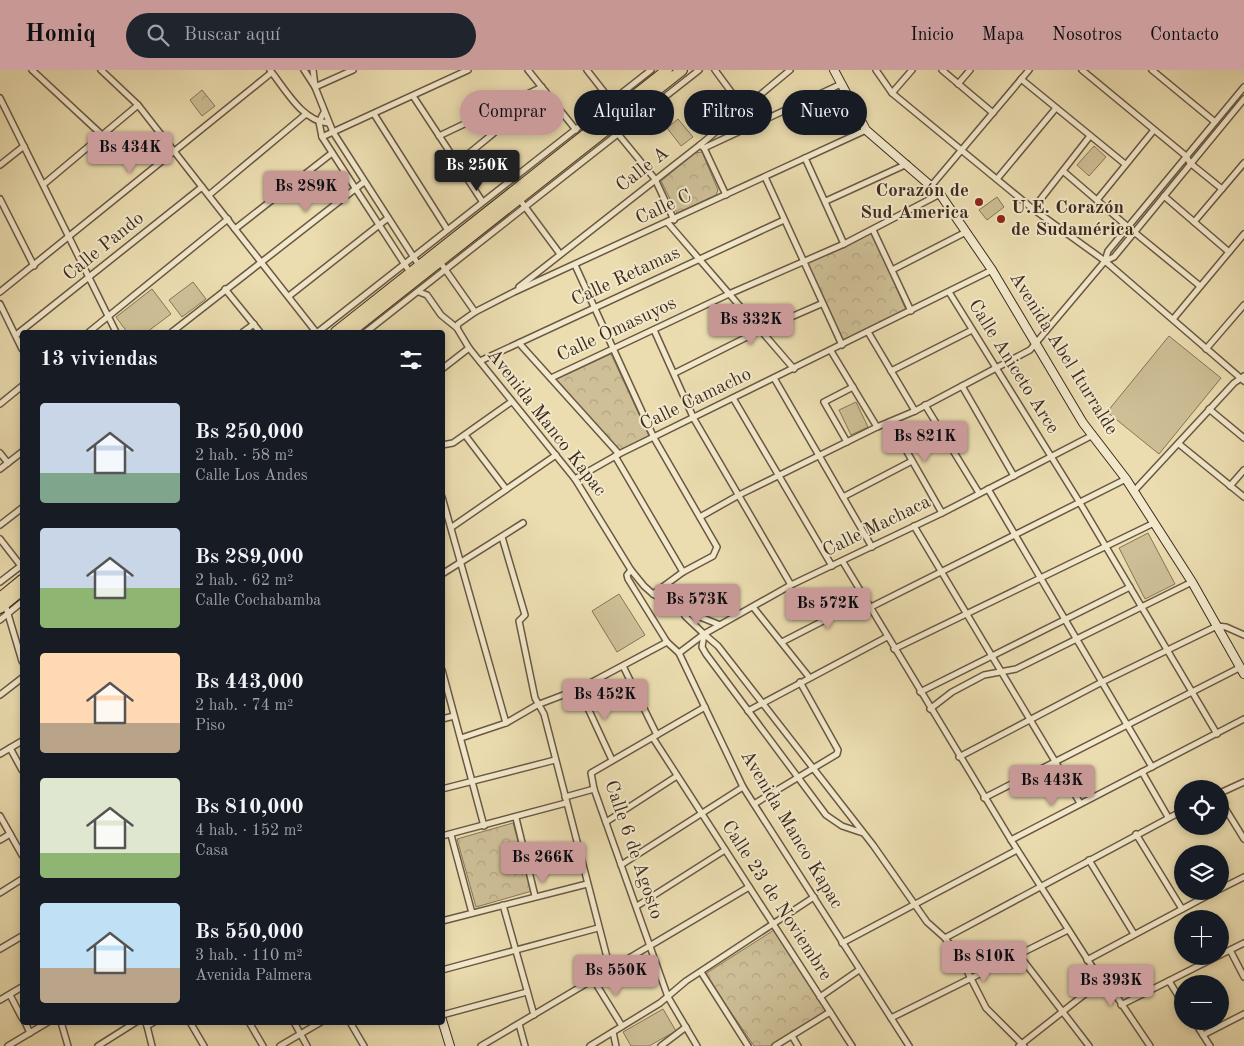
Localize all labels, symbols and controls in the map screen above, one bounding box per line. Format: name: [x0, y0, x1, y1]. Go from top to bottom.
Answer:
search box: [126, 13, 476, 58]
icon: search: [144, 21, 172, 49]
text: Homiq: [25, 23, 96, 47]
text: Buscar aquí: [184, 26, 280, 45]
text: Inicio: [911, 26, 954, 44]
text: Mapa: [982, 26, 1024, 44]
text: Nosotros: [1052, 26, 1122, 44]
text: Contacto: [1150, 26, 1219, 44]
chip: Comprar: [460, 90, 564, 135]
chip: Alquilar: [574, 90, 674, 135]
chip: Filtros: [684, 90, 772, 135]
chip: Nuevo: [782, 90, 867, 135]
pin: Bs 434K: [84, 132, 176, 174]
text: Bs 434K: [99, 140, 161, 156]
street label: Calle A: [613, 143, 673, 196]
pin: Bs 250K: [431, 150, 523, 192]
text: Bs 250K: [446, 158, 508, 174]
pin: Bs 289K: [260, 170, 352, 213]
text: Bs 289K: [275, 179, 337, 195]
place label: Corazón de Sud America: [860, 182, 969, 223]
street label: Calle C: [633, 187, 695, 229]
marker: Corazón de Sud America: [973, 196, 985, 208]
place label: U.E. Corazón de Sudamérica: [1011, 199, 1135, 240]
street label: Calle Pando: [60, 209, 148, 285]
marker: U.E. Corazón de Sudamérica: [995, 213, 1007, 225]
street label: Calle Retamas: [569, 244, 683, 310]
street label: Avenida Abel Iturralde: [1005, 269, 1121, 439]
street label: Calle Omasuyos: [554, 294, 680, 366]
street label: Calle Aniceto Arce: [964, 297, 1062, 437]
pin: Bs 332K: [705, 304, 797, 346]
text: Bs 332K: [720, 312, 782, 328]
icon: filters: [397, 346, 425, 374]
street label: Avenida Manco Kapac: [483, 346, 609, 500]
text: 13 viviendas: [40, 349, 158, 370]
street label: Calle Camacho: [637, 365, 755, 435]
pin: Bs 821K: [879, 420, 971, 463]
text: Bs 250,000: [195, 422, 304, 443]
icon: home: [80, 423, 140, 483]
text: Bs 821K: [894, 429, 956, 445]
text: 2 hab. · 58 m²: [195, 448, 293, 464]
text: Calle Los Andes: [195, 468, 308, 484]
street label: Calle Machaca: [820, 492, 934, 561]
text: Bs 289,000: [195, 547, 304, 568]
icon: home: [80, 548, 140, 608]
text: 2 hab. · 62 m²: [195, 573, 293, 589]
pin: Bs 573K: [651, 584, 743, 626]
pin: Bs 572K: [782, 588, 874, 630]
text: Bs 573K: [666, 592, 728, 608]
text: Calle Cochabamba: [195, 593, 321, 609]
text: Bs 572K: [797, 596, 859, 612]
text: Bs 443,000: [195, 672, 304, 693]
icon: home: [80, 673, 140, 733]
pin: Bs 452K: [559, 678, 651, 721]
text: Bs 452K: [574, 687, 636, 703]
text: 2 hab. · 74 m²: [195, 698, 293, 714]
text: Piso: [195, 718, 225, 734]
street label: Avenida Manco Kapac: [736, 748, 846, 912]
pin: Bs 443K: [1006, 764, 1098, 807]
text: Bs 443K: [1021, 773, 1083, 789]
street label: Calle 6 de Agosto: [600, 778, 666, 922]
map controls: [1174, 780, 1229, 1030]
button: locate: [1174, 780, 1229, 835]
text: Bs 810,000: [195, 797, 304, 818]
icon: home: [80, 798, 140, 858]
street label: Calle 23 de Noviembre: [717, 818, 835, 984]
text: 4 hab. · 152 m²: [195, 823, 303, 839]
pin: Bs 266K: [497, 842, 589, 884]
text: Casa: [195, 843, 228, 859]
button: layers: [1174, 845, 1229, 900]
text: Bs 266K: [512, 850, 574, 866]
button: +: [1174, 910, 1229, 965]
text: Bs 550,000: [195, 922, 304, 943]
icon: home: [80, 923, 140, 983]
pin: Bs 810K: [938, 940, 1030, 983]
text: 3 hab. · 110 m²: [195, 948, 303, 964]
text: Bs 810K: [953, 949, 1015, 965]
pin: Bs 550K: [570, 954, 662, 997]
text: Bs 550K: [585, 963, 647, 979]
pin: Bs 393K: [1065, 964, 1157, 1007]
text: Avenida Palmera: [195, 968, 312, 984]
text: Bs 393K: [1080, 973, 1142, 989]
button: −: [1174, 975, 1229, 1030]

